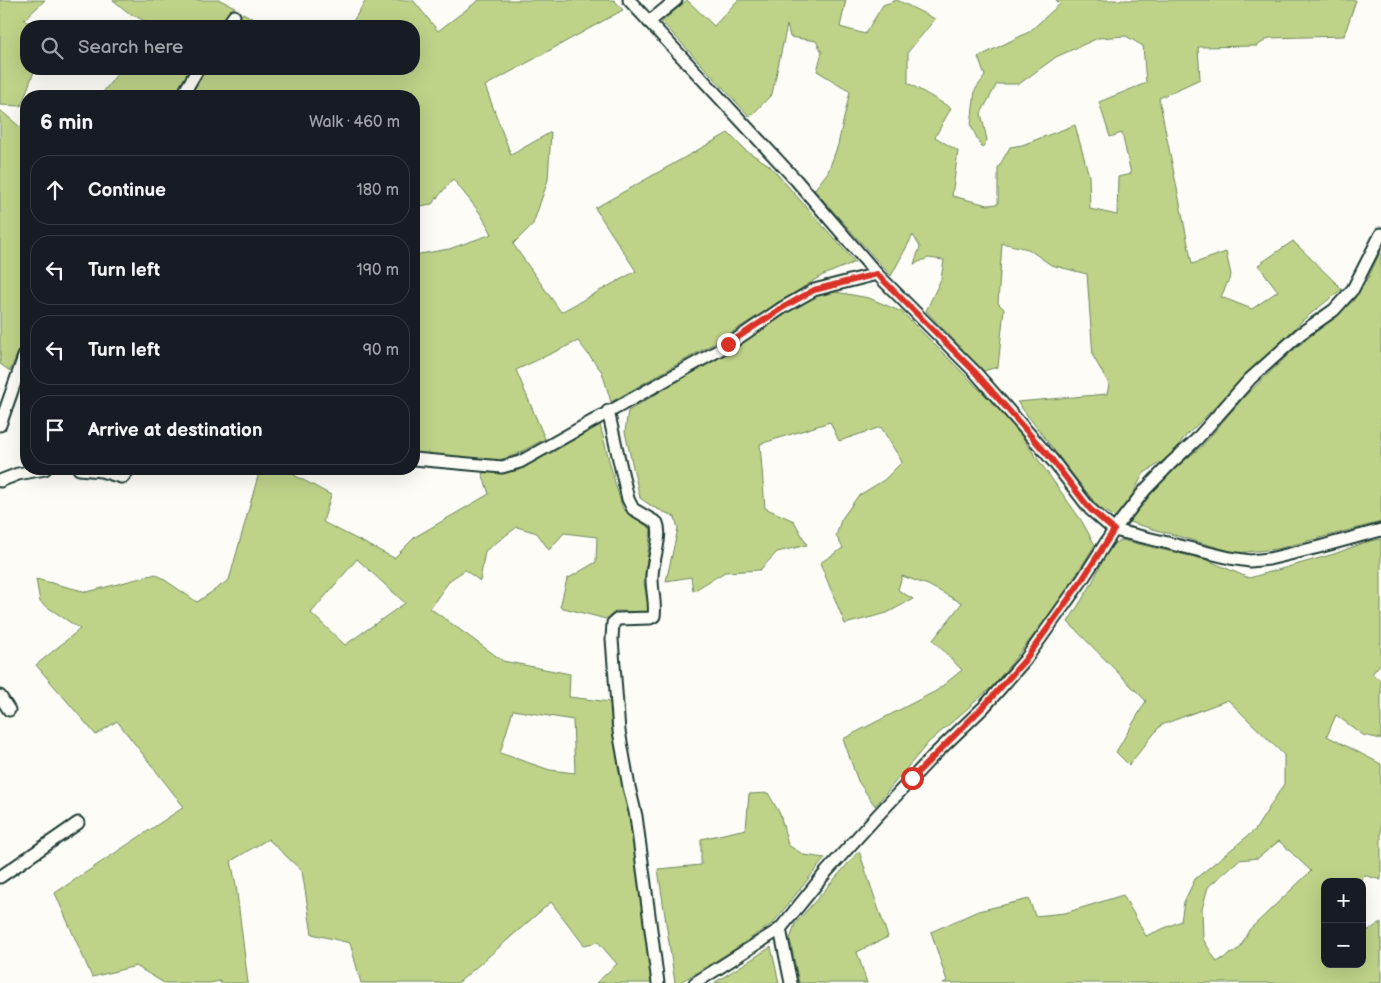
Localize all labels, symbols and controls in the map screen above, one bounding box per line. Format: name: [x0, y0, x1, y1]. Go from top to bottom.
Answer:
search box: [20, 20, 420, 75]
icon: search: [38, 34, 66, 62]
text: Search here: [78, 36, 183, 59]
text: 6 min: [40, 110, 93, 135]
text: Walk · 460 m: [309, 113, 400, 132]
icon: ahead: [41, 176, 69, 204]
text: Continue: [88, 179, 166, 202]
text: 180 m: [357, 181, 399, 200]
icon: left: [41, 256, 69, 284]
text: Turn left: [88, 259, 160, 282]
text: 190 m: [357, 261, 399, 280]
route end: [717, 333, 740, 356]
icon: left: [41, 336, 69, 364]
text: Turn left: [88, 339, 160, 362]
text: 90 m: [363, 341, 399, 360]
icon: arrive: [41, 416, 69, 444]
text: Arrive at destination: [88, 419, 263, 442]
route start: [901, 767, 924, 790]
map controls: [1321, 878, 1366, 968]
button: +: [1321, 878, 1366, 923]
button: −: [1321, 923, 1366, 968]

